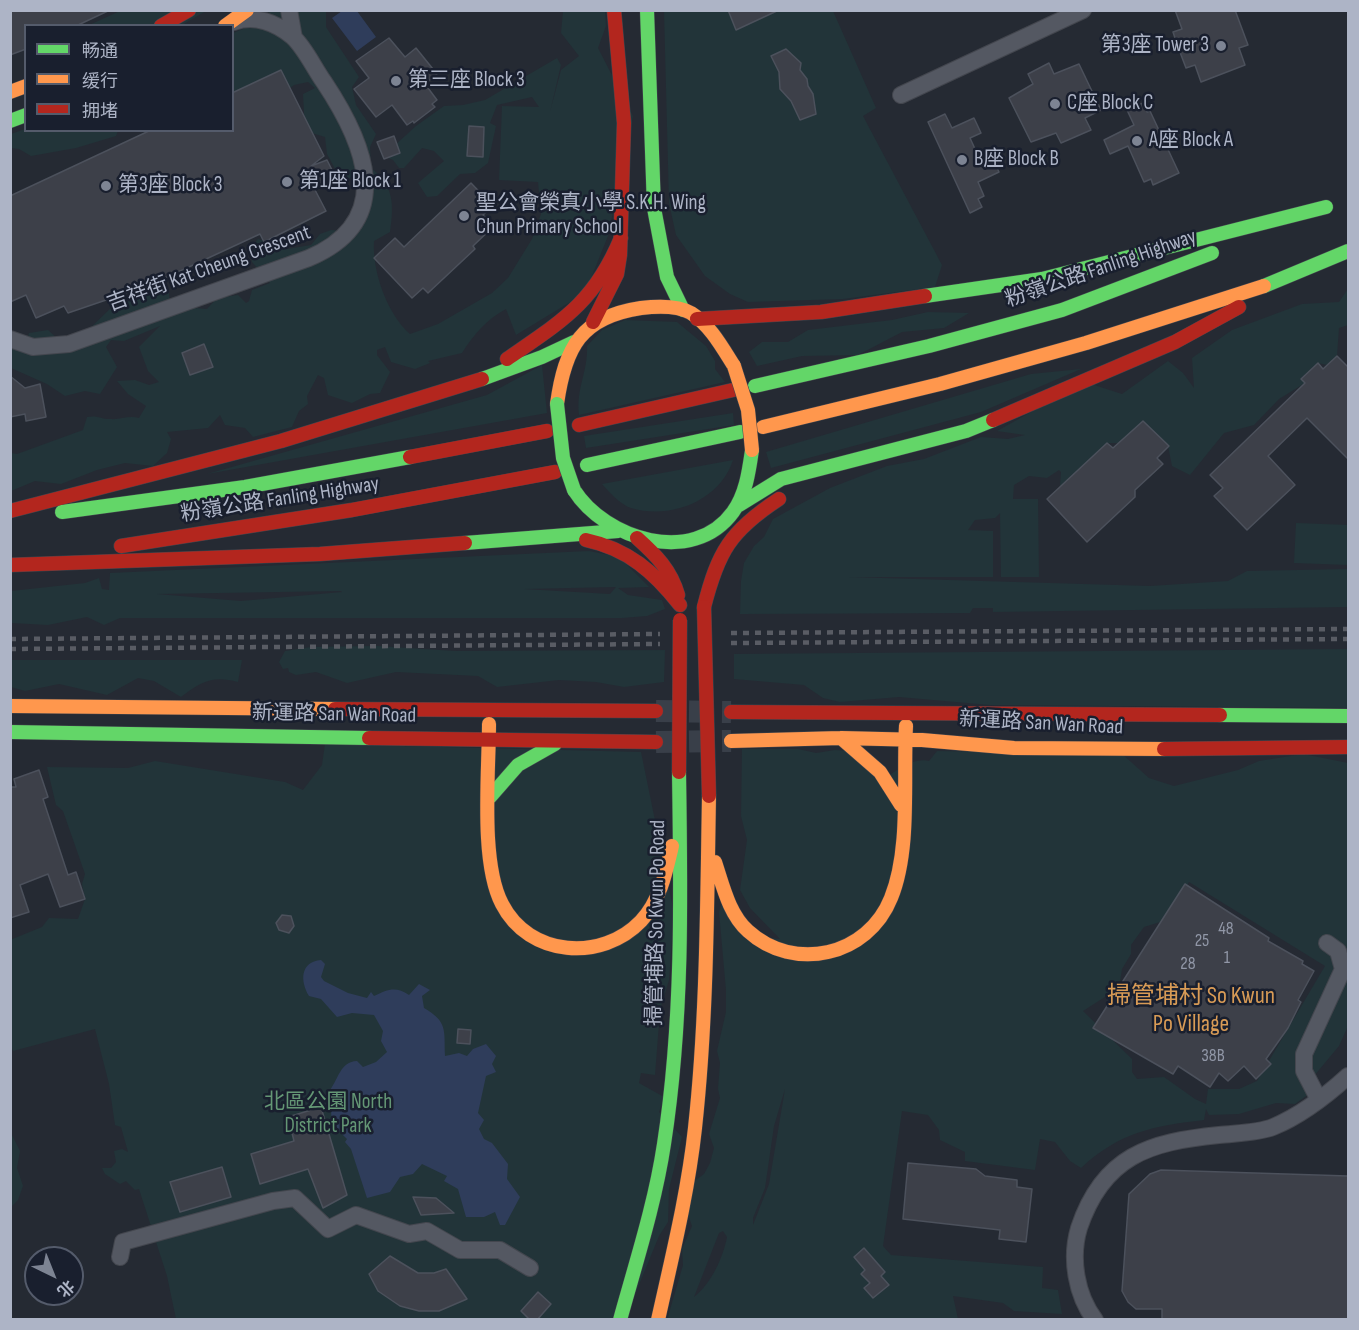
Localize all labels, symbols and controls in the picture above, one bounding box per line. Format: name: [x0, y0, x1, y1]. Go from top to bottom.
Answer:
legend: [24, 24, 234, 132]
place label: 第3座 Tower 3: [1101, 33, 1209, 59]
marker: 第3座 Tower 3: [1214, 39, 1228, 53]
text: 畅通: [82, 41, 118, 62]
place label: 第三座 Block 3: [408, 68, 525, 94]
text: 缓行: [82, 71, 118, 92]
marker: 第三座 Block 3: [389, 74, 403, 88]
place label: C座 Block C: [1067, 91, 1153, 117]
marker: C座 Block C: [1048, 97, 1062, 111]
text: 拥堵: [82, 101, 118, 122]
place label: A座 Block A: [1149, 128, 1233, 154]
marker: A座 Block A: [1130, 134, 1144, 148]
place label: B座 Block B: [974, 147, 1059, 173]
marker: B座 Block B: [955, 153, 969, 167]
place label: 第1座 Block 1: [299, 169, 401, 195]
place label: 第3座 Block 3: [118, 173, 223, 199]
marker: 第1座 Block 1: [280, 175, 294, 189]
marker: 第3座 Block 3: [99, 179, 113, 193]
place label: 聖公會榮真小學 S.K.H. Wing Chun Primary School: [476, 191, 706, 241]
marker: 聖公會榮真小學 S.K.H. Wing Chun Primary School: [457, 209, 471, 223]
street label: 吉祥街 Kat Cheung Crescent: [104, 220, 314, 318]
street label: 粉嶺公路 Fanling Highway: [1002, 224, 1200, 314]
street label: 粉嶺公路 Fanling Highway: [179, 472, 381, 528]
street label: 新運路 San Wan Road: [252, 701, 416, 729]
street label: 新運路 San Wan Road: [958, 707, 1124, 741]
street label: 掃管埔路 So Kwun Po Road: [643, 820, 671, 1026]
house number: 48: [1218, 918, 1234, 940]
house number: 25: [1195, 930, 1209, 952]
house number: 1: [1224, 947, 1230, 969]
house number: 28: [1180, 953, 1196, 975]
district label: 掃管埔村 So Kwun Po Village: [1107, 983, 1275, 1039]
house number: 38B: [1201, 1045, 1225, 1067]
park label: 北區公園 North District Park: [264, 1090, 392, 1140]
north arrow: [24, 1246, 84, 1306]
text: 北: [53, 1276, 78, 1300]

